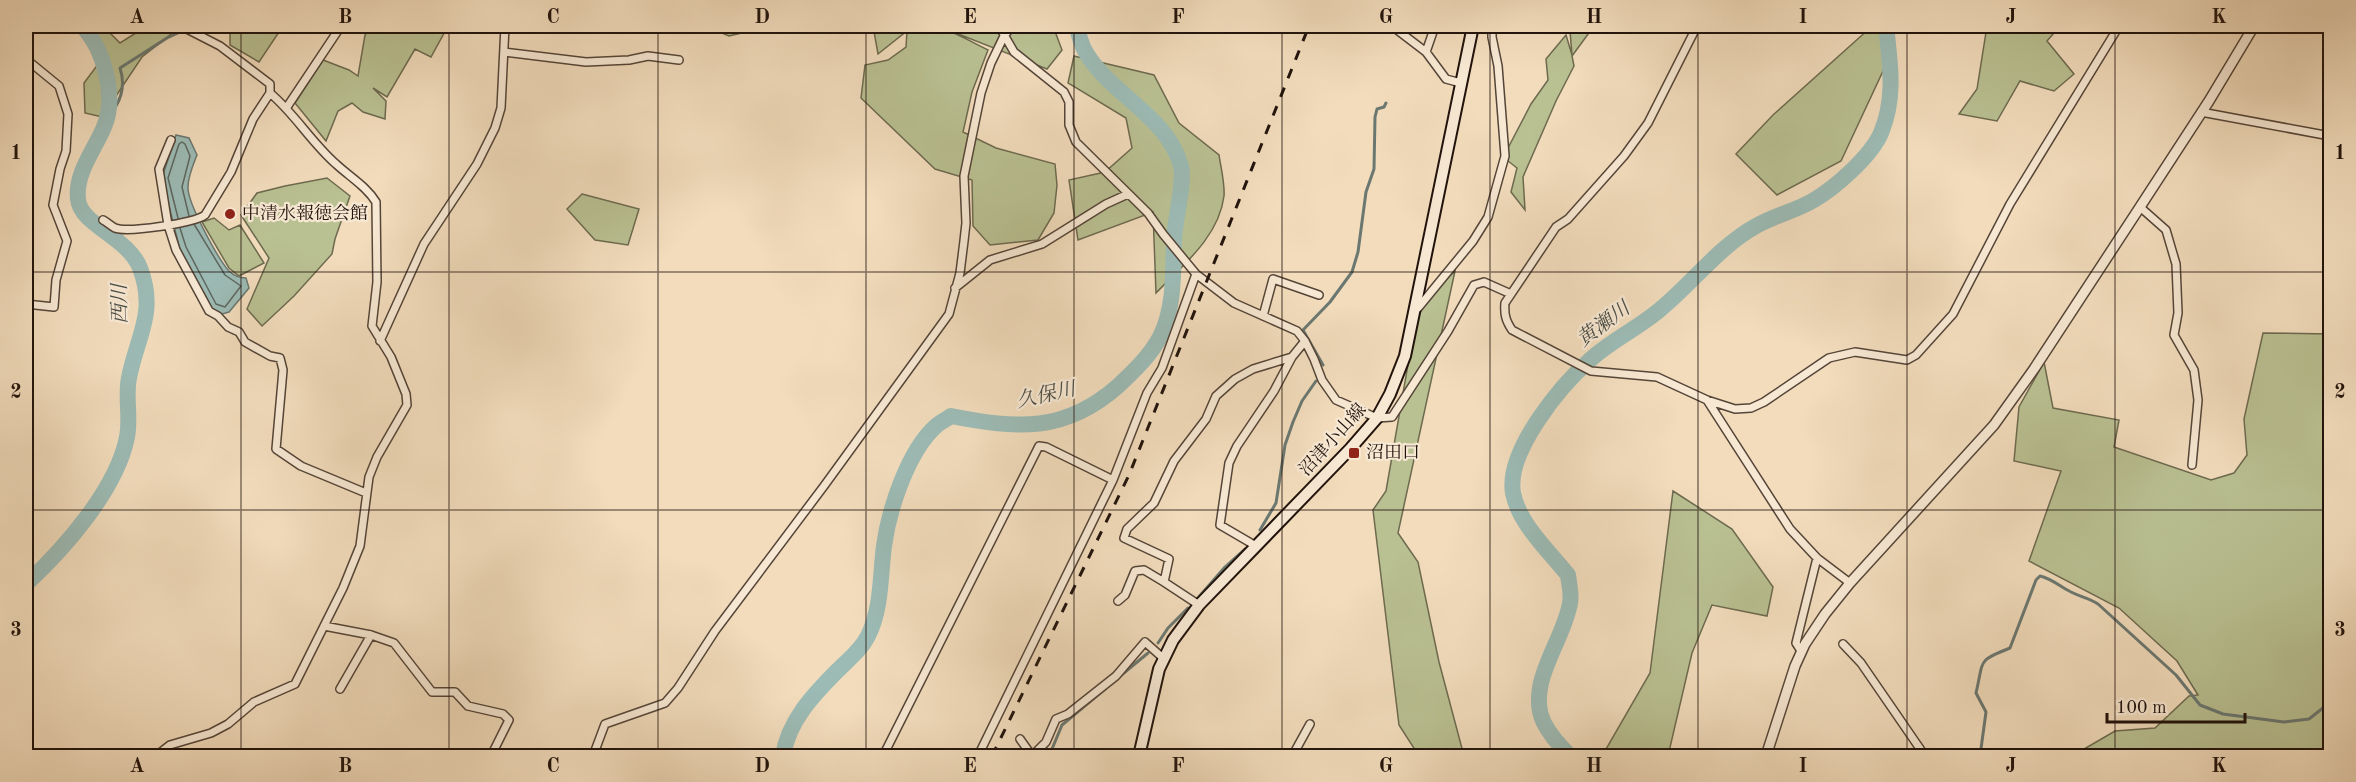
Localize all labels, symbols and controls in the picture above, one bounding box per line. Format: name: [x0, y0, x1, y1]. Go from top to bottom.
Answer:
text: A: [129, 8, 145, 28]
text: B: [338, 8, 352, 28]
text: C: [546, 8, 560, 28]
text: D: [754, 8, 770, 28]
text: E: [963, 8, 977, 28]
text: F: [1171, 8, 1185, 28]
text: G: [1379, 8, 1393, 28]
text: H: [1586, 8, 1602, 28]
text: I: [1799, 8, 1807, 28]
text: J: [2006, 8, 2017, 28]
text: K: [2211, 8, 2227, 28]
text: 1: [10, 144, 22, 164]
text: 1: [2334, 144, 2346, 164]
place label: 中清水報徳会館: [242, 203, 368, 223]
marker: 中清水報徳会館: [223, 207, 237, 221]
water label: 西川: [109, 282, 131, 324]
water label: 黄瀬川: [1573, 296, 1636, 351]
water label: 久保川: [1014, 378, 1079, 412]
text: 2: [10, 383, 22, 403]
text: 2: [2334, 383, 2346, 403]
street label: 沼津小山線: [1295, 399, 1370, 479]
place label: 沼田口: [1366, 443, 1420, 462]
marker: 沼田口: [1347, 446, 1361, 460]
text: 3: [10, 621, 22, 641]
text: 3: [2334, 621, 2346, 641]
scale bar: [2107, 686, 2245, 724]
text: 100 m: [2116, 699, 2167, 717]
text: A: [129, 757, 145, 777]
text: B: [338, 757, 352, 777]
text: C: [546, 757, 560, 777]
text: D: [754, 757, 770, 777]
text: E: [963, 757, 977, 777]
text: F: [1171, 757, 1185, 777]
text: G: [1379, 757, 1393, 777]
text: H: [1586, 757, 1602, 777]
text: I: [1799, 757, 1807, 777]
text: J: [2006, 757, 2017, 777]
text: K: [2211, 757, 2227, 777]

